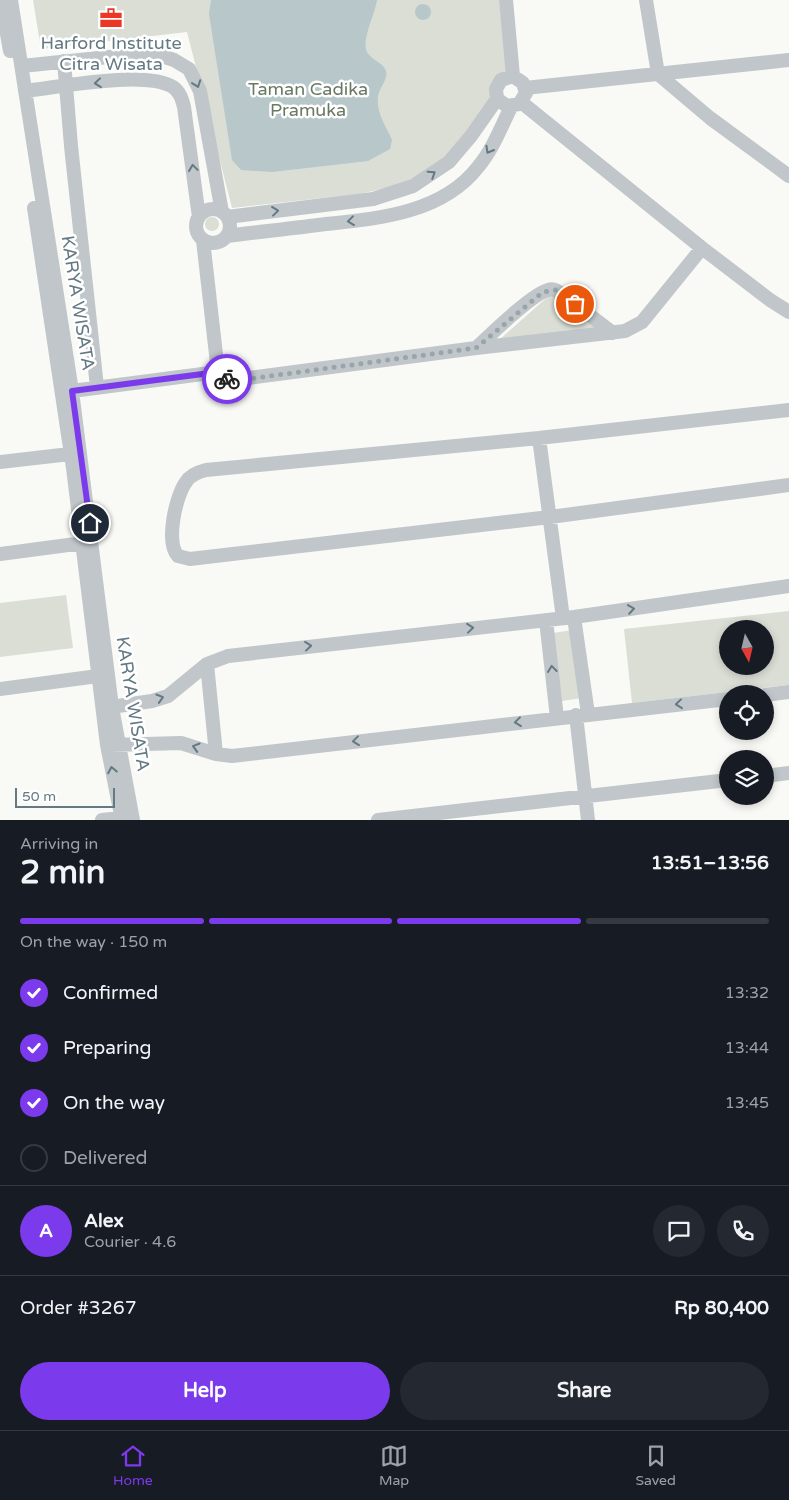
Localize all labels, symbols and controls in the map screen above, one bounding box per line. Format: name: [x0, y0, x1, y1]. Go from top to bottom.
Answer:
office icon: Harford Institute Citra Wisata: [98, 5, 124, 31]
place label: Harford Institute Citra Wisata: [40, 32, 182, 75]
one-way arrow: [93, 77, 101, 88]
park label: Taman Cadika Pramuka: [248, 78, 368, 121]
one-way arrow: [191, 80, 201, 88]
one-way arrow: [486, 145, 496, 154]
one-way arrow: [188, 164, 199, 172]
one-way arrow: [427, 171, 436, 181]
one-way arrow: [272, 206, 280, 217]
one-way arrow: [347, 215, 355, 226]
street label: KARYA WISATA: [56, 234, 100, 372]
pin: [554, 283, 596, 325]
icon: bag: [561, 290, 589, 318]
courier: [202, 354, 252, 404]
icon: bike: [213, 365, 241, 393]
pin: [69, 502, 111, 544]
icon: home: [76, 509, 104, 537]
one-way arrow: [627, 604, 636, 614]
north arrow: [719, 620, 774, 675]
map controls: [719, 620, 774, 805]
one-way arrow: [466, 623, 474, 634]
street label: KARYA WISATA: [111, 635, 155, 773]
one-way arrow: [305, 641, 313, 652]
one-way arrow: [547, 665, 558, 673]
button: locate: [719, 685, 774, 740]
one-way arrow: [156, 694, 164, 704]
one-way arrow: [675, 698, 683, 709]
one-way arrow: [513, 716, 521, 727]
one-way arrow: [352, 735, 360, 746]
one-way arrow: [192, 743, 200, 753]
button: layers: [719, 750, 774, 805]
one-way arrow: [108, 766, 118, 775]
scale bar: [15, 785, 115, 808]
text: 50 m: [22, 788, 56, 805]
text: Arriving in: [20, 834, 98, 854]
text: 13:51–13:56: [651, 852, 769, 874]
text: 2 min: [20, 854, 105, 892]
text: On the way · 150 m: [20, 932, 167, 952]
icon: check: [20, 979, 48, 1007]
text: Confirmed: [63, 982, 158, 1004]
text: 13:32: [725, 983, 769, 1003]
icon: check: [20, 1034, 48, 1062]
text: Preparing: [63, 1037, 152, 1059]
text: 13:44: [725, 1038, 769, 1058]
icon: check: [20, 1089, 48, 1117]
text: On the way: [63, 1092, 165, 1114]
text: 13:45: [725, 1093, 769, 1113]
text: Delivered: [63, 1147, 148, 1169]
button: chat: [653, 1205, 705, 1257]
button: phone: [717, 1205, 769, 1257]
text: Alex: [84, 1210, 124, 1232]
text: A: [39, 1220, 53, 1242]
text: Courier · 4.6: [84, 1232, 176, 1252]
text: Order #3267: [20, 1297, 137, 1319]
text: Rp 80,400: [674, 1297, 769, 1319]
button: Help: [20, 1362, 390, 1420]
button: Share: [400, 1362, 769, 1420]
tab: Home: [113, 1442, 153, 1489]
tab: Map: [379, 1442, 409, 1489]
tab: Saved: [635, 1442, 676, 1489]

